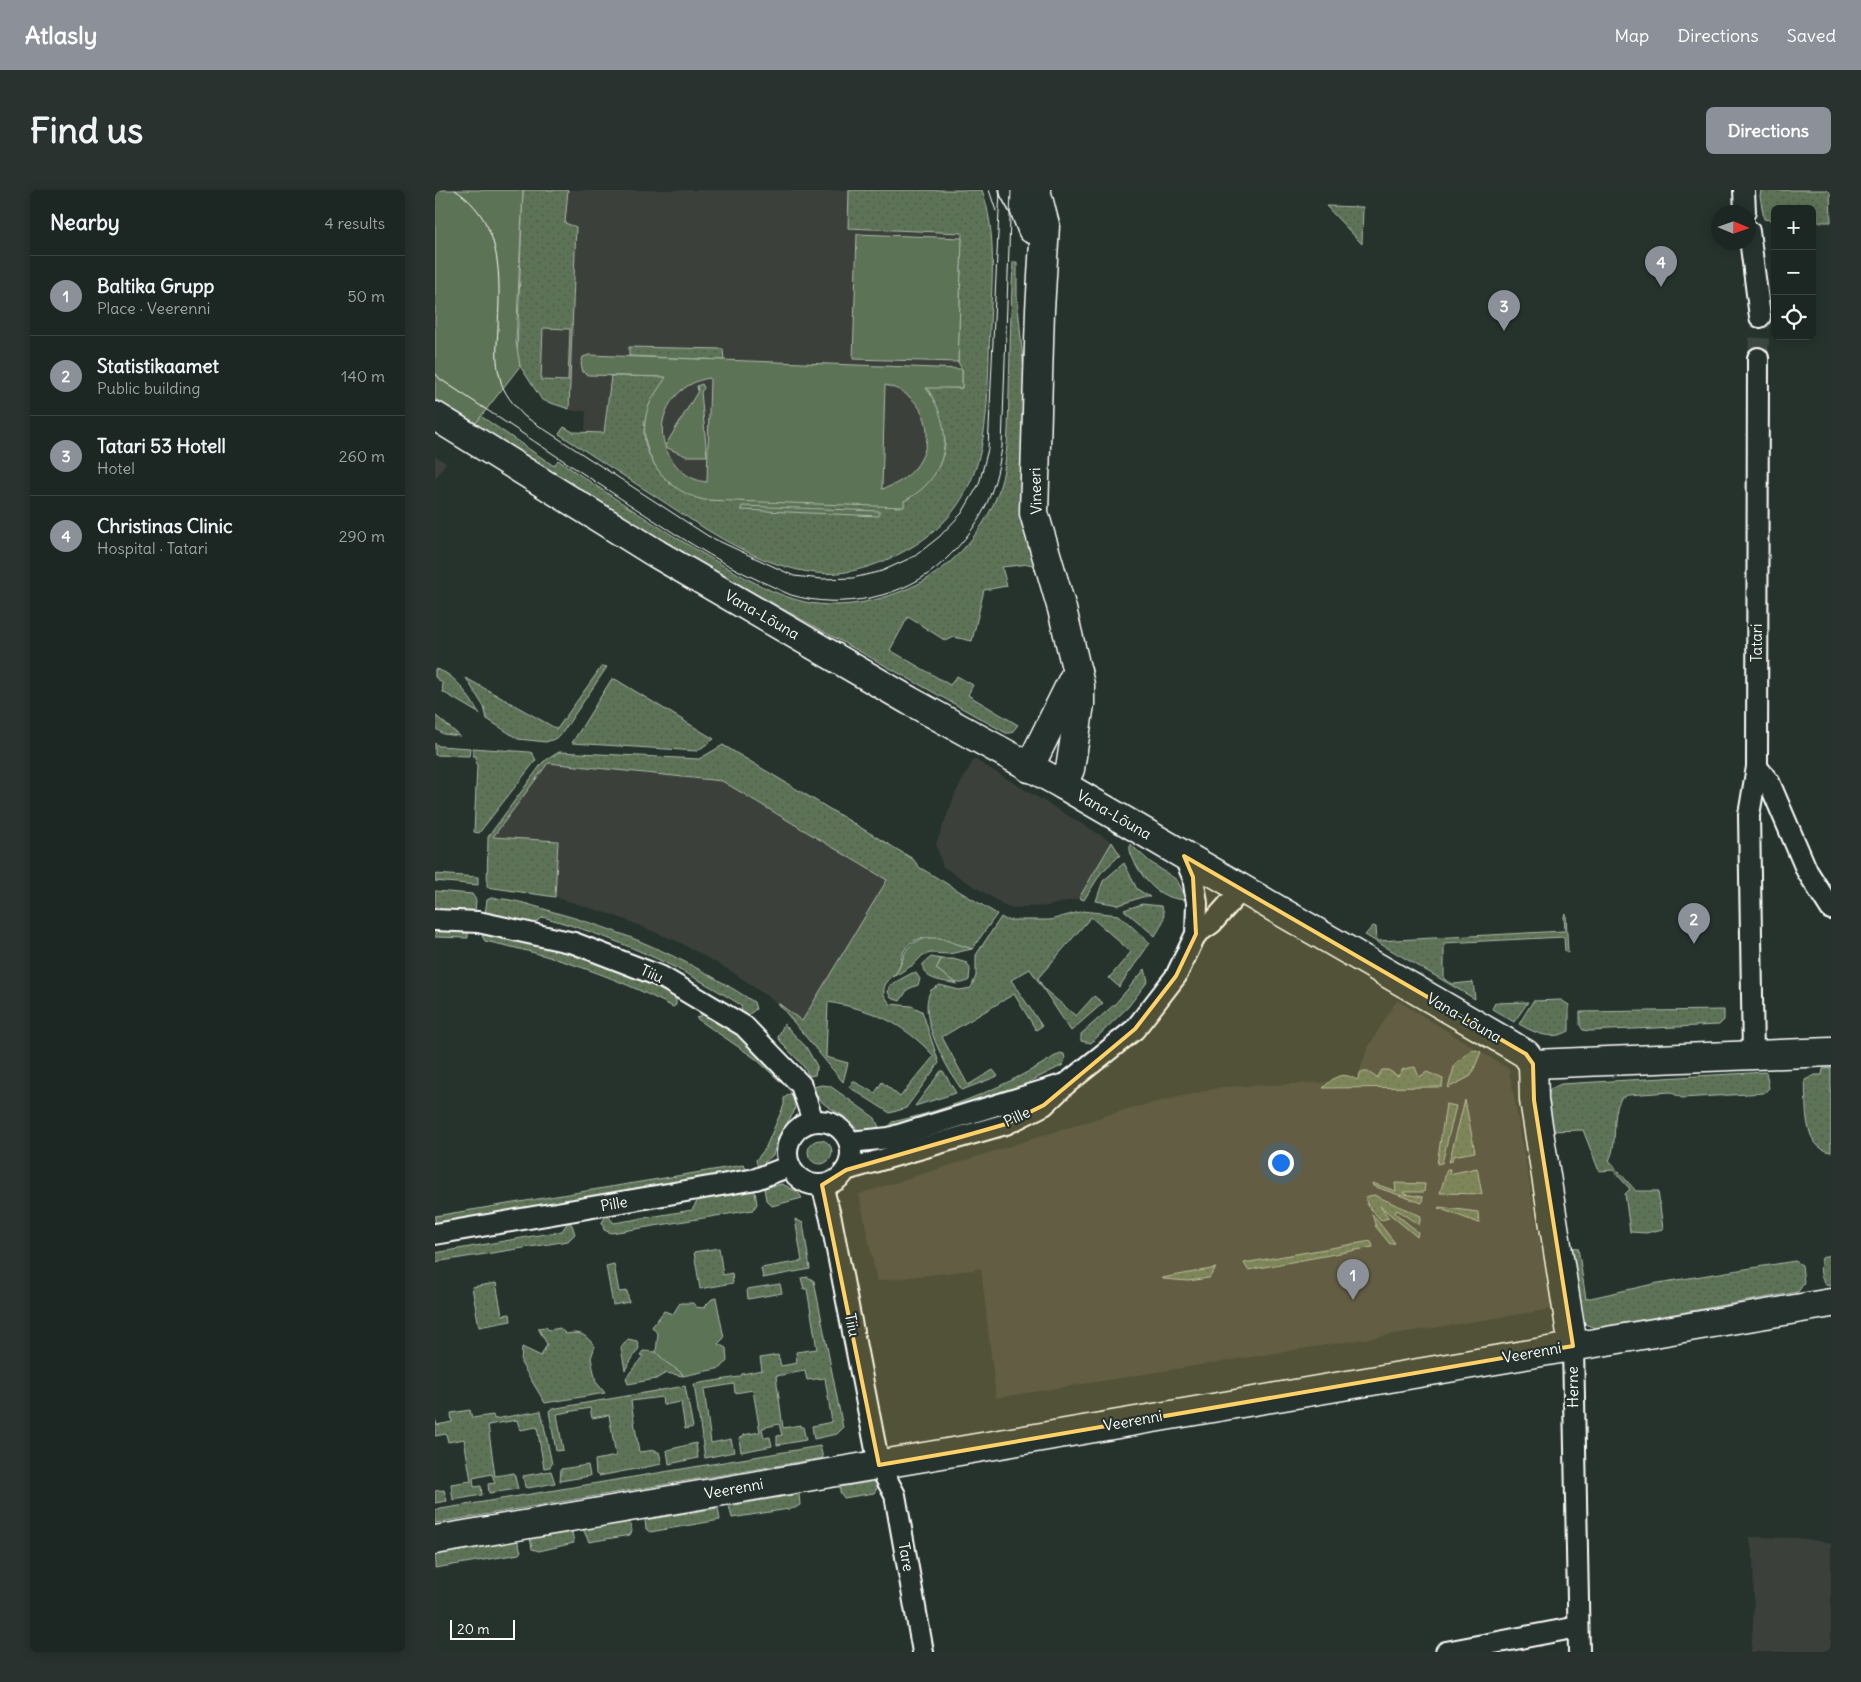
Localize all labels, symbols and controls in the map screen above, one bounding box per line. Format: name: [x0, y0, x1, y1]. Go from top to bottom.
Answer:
text: Atlasly: [25, 20, 97, 50]
text: Map: [1614, 24, 1649, 47]
text: Directions: [1677, 24, 1759, 47]
text: Saved: [1787, 24, 1836, 47]
button: Directions: [1706, 107, 1831, 154]
text: Find us: [30, 108, 143, 152]
north arrow: [1711, 205, 1756, 250]
map controls: [1771, 205, 1816, 340]
button: +: [1771, 205, 1816, 250]
text: Nearby: [50, 209, 120, 236]
text: 4 results: [324, 213, 385, 233]
pin: 4: [1645, 246, 1677, 287]
button: −: [1771, 250, 1816, 295]
text: Baltika Grupp: [97, 274, 214, 298]
text: 1: [63, 286, 69, 306]
text: 50 m: [347, 286, 385, 306]
pin: 3: [1488, 290, 1520, 331]
button: locate: [1771, 295, 1816, 340]
text: Place · Veerenni: [97, 298, 210, 318]
text: Statistikaamet: [97, 354, 219, 378]
text: 2: [62, 366, 70, 386]
text: 140 m: [341, 366, 385, 386]
text: Public building: [97, 378, 200, 398]
text: Tatari 53 Hotell: [97, 434, 226, 458]
text: 3: [61, 446, 71, 466]
text: 260 m: [339, 446, 385, 466]
text: Hotel: [97, 458, 135, 478]
street label: Vineeri: [1025, 467, 1046, 515]
text: Christinas Clinic: [97, 514, 233, 538]
text: 4: [61, 526, 71, 546]
text: 290 m: [339, 526, 385, 546]
text: Hospital · Tatari: [97, 538, 208, 558]
street label: Vana-Lõuna: [721, 586, 803, 644]
street label: Tatari: [1747, 624, 1766, 662]
street label: Vana-Lõuna: [1073, 786, 1155, 844]
pin: 2: [1678, 903, 1710, 944]
street label: Tiiu: [638, 960, 667, 987]
street label: Vana-Lõuna: [1423, 989, 1505, 1047]
street label: Pille: [1000, 1102, 1033, 1131]
your location: [1268, 1150, 1294, 1176]
street label: Pille: [599, 1192, 629, 1215]
pin: 1: [1337, 1259, 1369, 1300]
street label: Tiiu: [841, 1312, 864, 1338]
street label: Veerenni: [1501, 1338, 1563, 1367]
street label: Herne: [1563, 1366, 1582, 1408]
street label: Veerenni: [1102, 1406, 1164, 1435]
street label: Veerenni: [703, 1474, 765, 1503]
street label: Tare: [895, 1541, 918, 1573]
scale bar: [450, 1617, 515, 1640]
text: 20 m: [457, 1620, 490, 1638]

